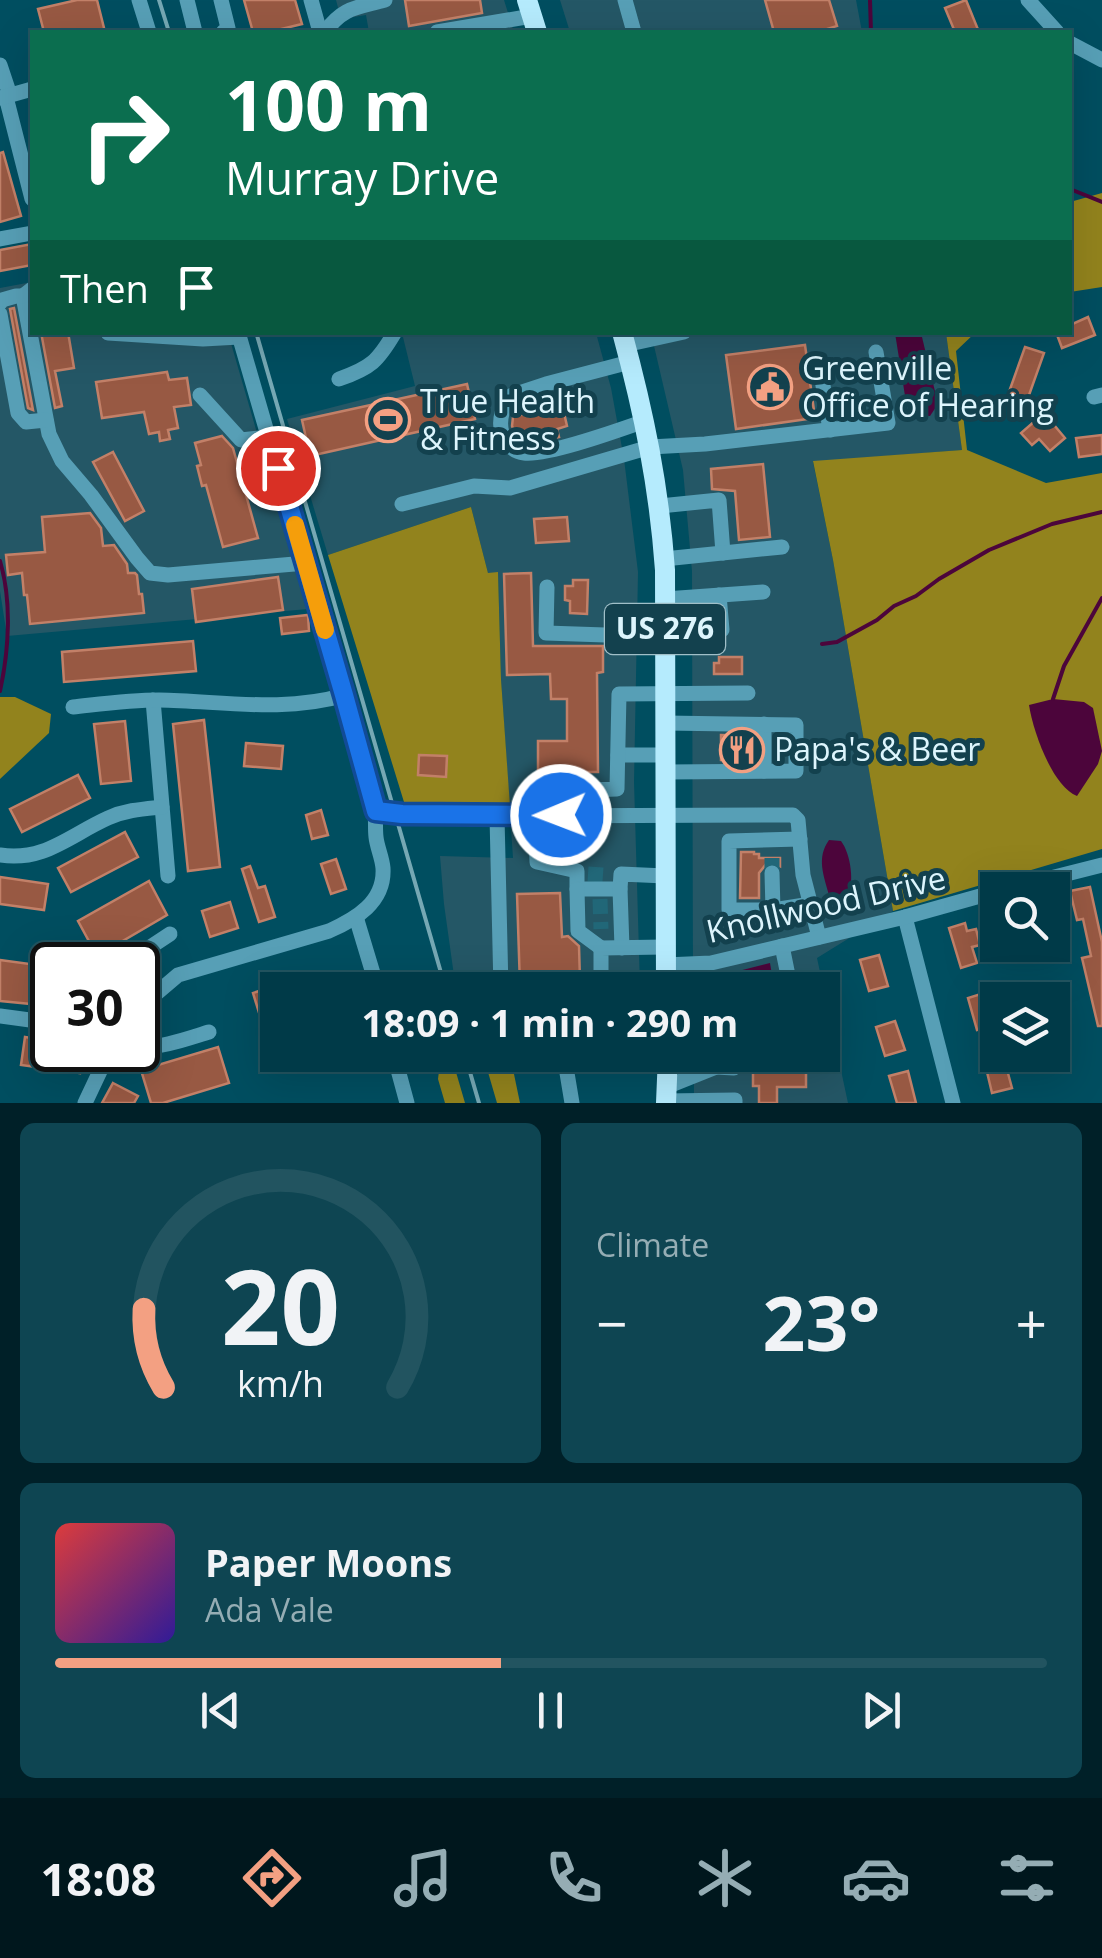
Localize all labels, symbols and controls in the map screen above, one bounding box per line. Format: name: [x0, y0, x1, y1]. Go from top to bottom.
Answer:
text: 100 m: [225, 56, 432, 152]
icon: right: [60, 70, 190, 200]
text: Murray Drive: [225, 147, 499, 208]
icon: arrive: [169, 260, 224, 315]
text: Then: [60, 262, 149, 314]
place label: Greenville Office of Hearing: [802, 346, 1054, 426]
public building icon: Greenville Office of Hearing: [747, 364, 793, 410]
place label: True Health & Fitness: [420, 379, 595, 459]
sports icon: True Health & Fitness: [365, 397, 411, 443]
pin: [236, 426, 321, 511]
icon: arrive: [251, 441, 306, 496]
road number: US 276: [605, 604, 725, 654]
restaurant icon: Papa's & Beer: [719, 727, 765, 773]
place label: Papa's & Beer: [774, 727, 980, 770]
position arrow: [509, 763, 613, 867]
street label: Knollwood Drive: [702, 855, 949, 952]
map controls: [980, 872, 1070, 1072]
button: search: [980, 872, 1070, 962]
speed limit sign: 30: [30, 942, 160, 1072]
button: layers: [980, 982, 1070, 1072]
text: 18:09 · 1 min · 290 m: [362, 996, 738, 1048]
text: Climate: [596, 1223, 709, 1266]
text: 20: [221, 1234, 340, 1375]
text: 23°: [763, 1271, 880, 1373]
text: −: [596, 1285, 627, 1360]
text: +: [1016, 1285, 1047, 1360]
text: km/h: [237, 1359, 324, 1407]
text: Paper Moons: [205, 1536, 452, 1588]
text: Ada Vale: [205, 1588, 334, 1631]
icon: previous: [193, 1683, 248, 1738]
icon: pause: [523, 1683, 578, 1738]
icon: next: [854, 1683, 909, 1738]
icon: directions: [237, 1843, 307, 1913]
icon: music: [388, 1843, 458, 1913]
icon: phone: [539, 1843, 609, 1913]
icon: climate: [690, 1843, 760, 1913]
icon: car: [841, 1843, 911, 1913]
icon: filters: [992, 1843, 1062, 1913]
text: 18:08: [40, 1848, 156, 1909]

